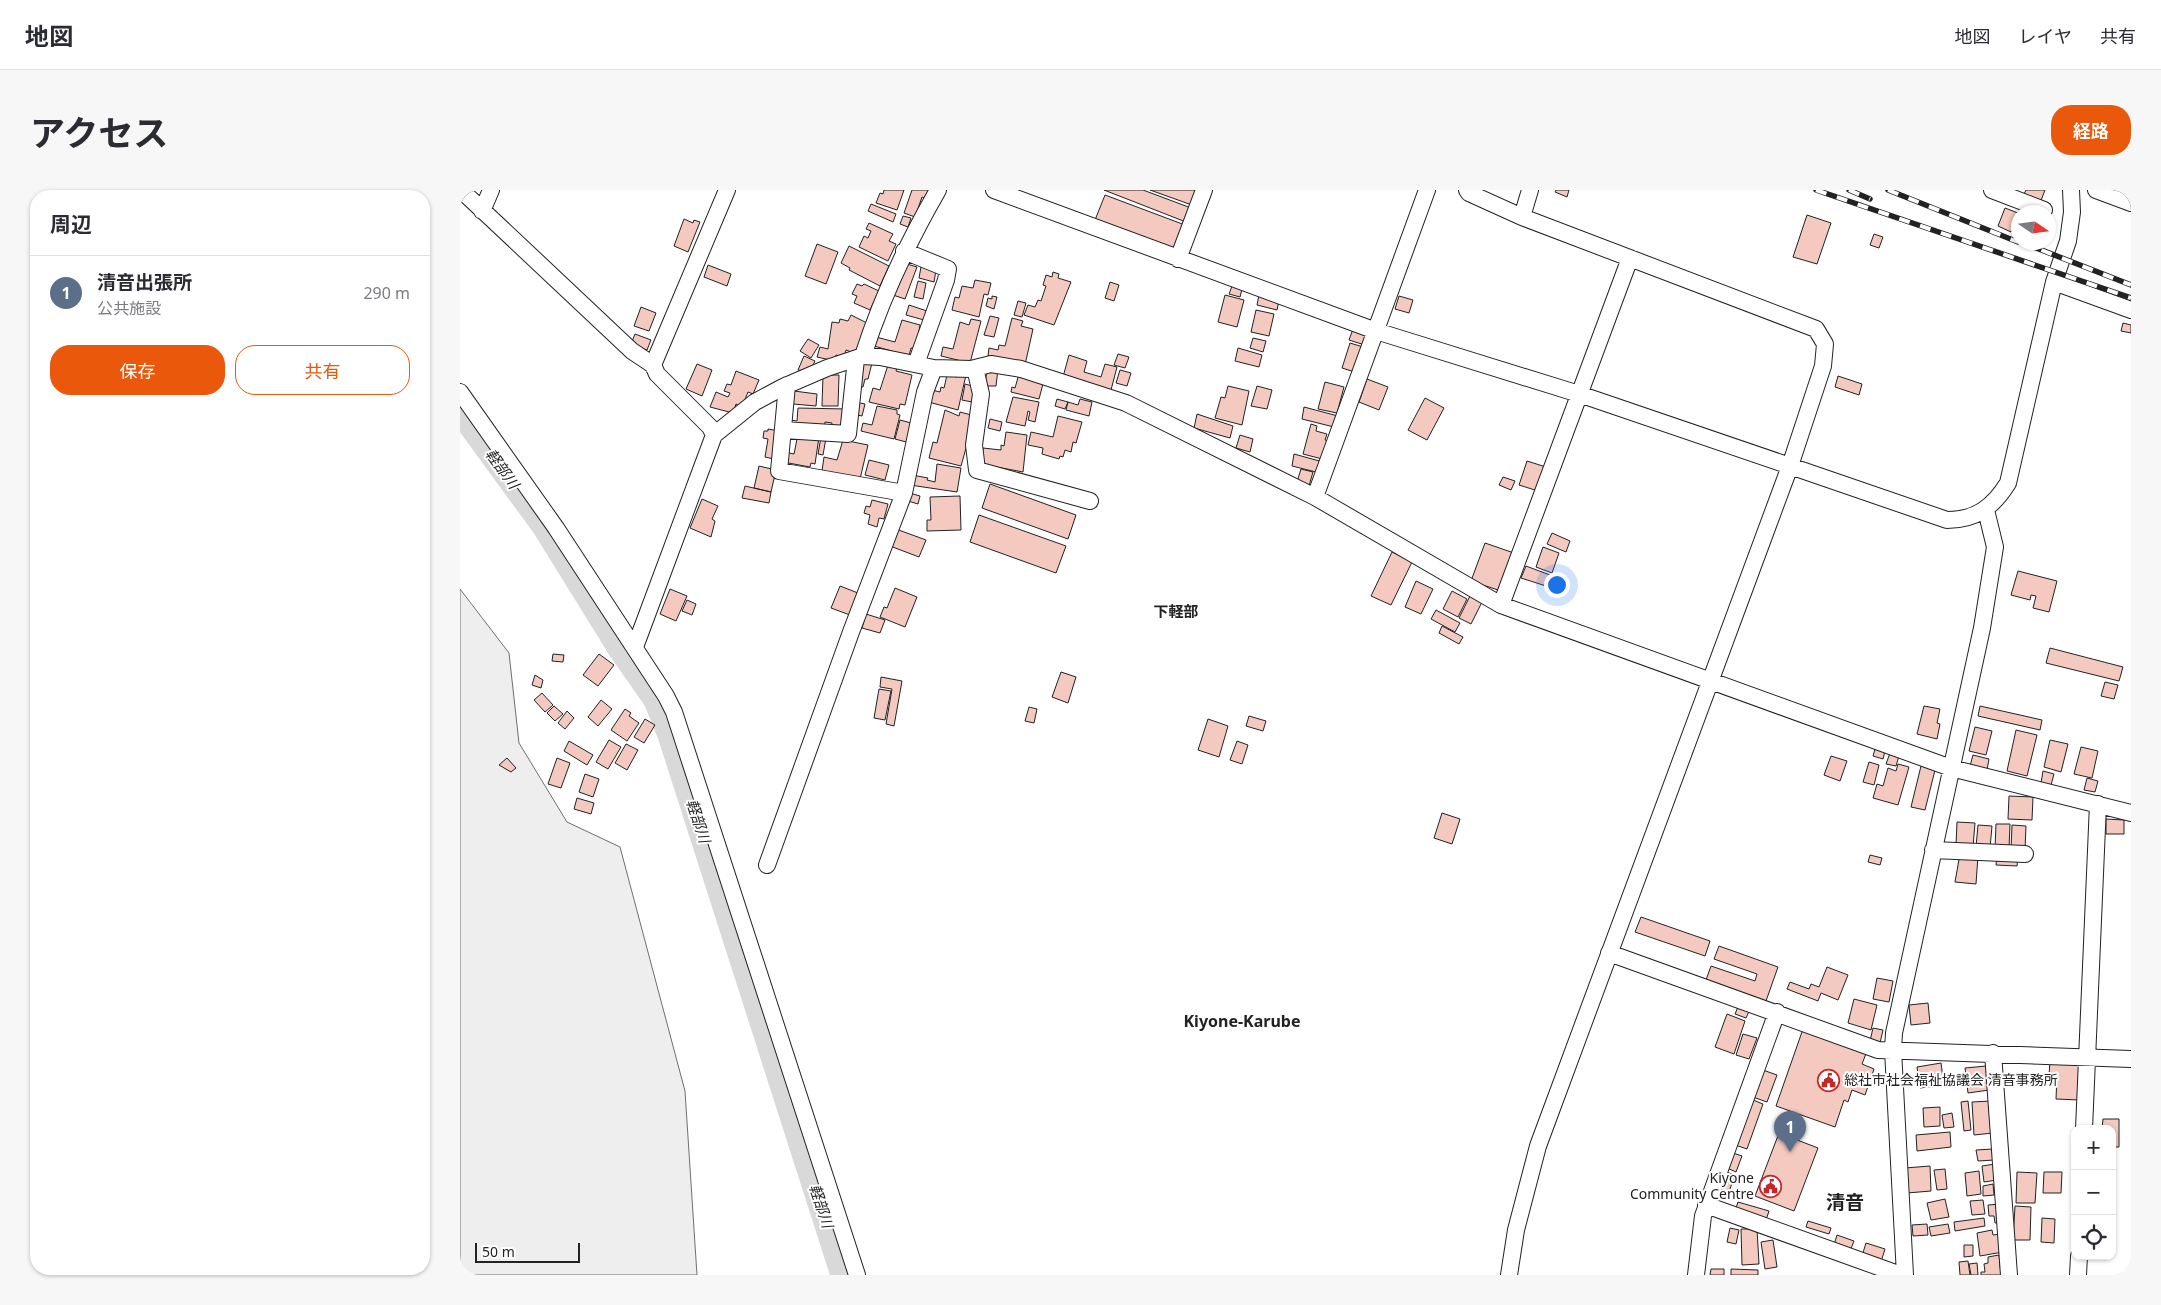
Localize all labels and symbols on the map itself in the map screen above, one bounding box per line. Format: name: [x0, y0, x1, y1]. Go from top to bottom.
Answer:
north arrow: [2011, 205, 2056, 250]
water label: 軽部川: [481, 444, 525, 494]
your location: [1544, 572, 1570, 598]
district label: 下軽部: [1153, 601, 1199, 621]
water label: 軽部川: [682, 796, 716, 847]
district label: Kiyone-Karube: [1183, 1010, 1301, 1032]
public building icon: 総社市社会福祉協議会 清音事務所: [1816, 1068, 1840, 1092]
place label: 総社市社会福祉協議会 清音事務所: [1844, 1070, 2058, 1089]
pin: 1: [1774, 1111, 1806, 1152]
place label: Kiyone Community Centre: [1630, 1168, 1754, 1203]
public building icon: Kiyone Community Centre: [1758, 1174, 1782, 1198]
water label: 軽部川: [805, 1181, 839, 1232]
district label: 清音: [1826, 1189, 1864, 1215]
scale bar: [475, 1240, 580, 1263]

